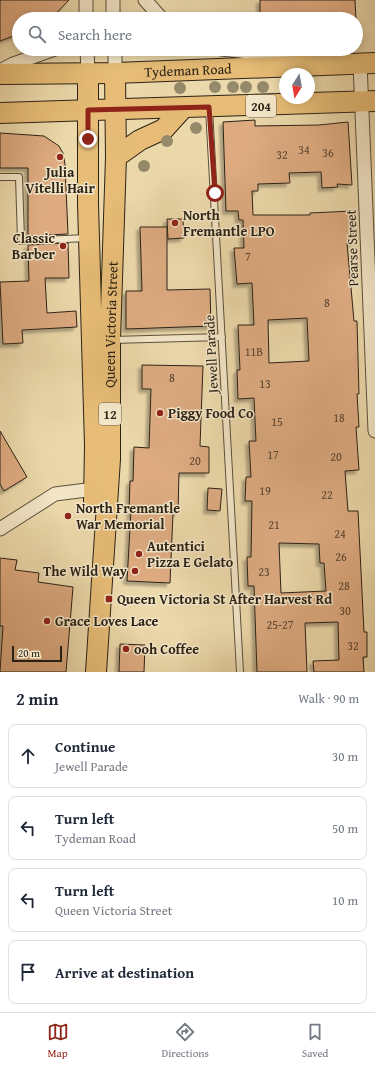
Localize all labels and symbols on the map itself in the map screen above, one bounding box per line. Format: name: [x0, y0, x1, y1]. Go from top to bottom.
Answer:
street label: Tydeman Road: [144, 59, 232, 82]
north arrow: [279, 68, 315, 104]
road number: 204: [246, 95, 276, 117]
route end: [79, 130, 97, 148]
house number: 34: [298, 141, 310, 158]
house number: 36: [322, 144, 334, 161]
house number: 32: [276, 146, 288, 163]
marker: Julia Vitelli Hair: [55, 152, 65, 162]
place label: Julia Vitelli Hair: [25, 162, 95, 198]
route start: [206, 184, 224, 202]
place label: North Fremantle LPO: [183, 205, 275, 241]
street label: Pearse Street: [341, 209, 363, 287]
marker: North Fremantle LPO: [170, 218, 180, 228]
place label: Classic Barber: [12, 228, 56, 264]
marker: Classic Barber: [58, 241, 68, 251]
house number: 7: [245, 248, 251, 265]
street label: Queen Victoria Street: [100, 261, 123, 388]
house number: 8: [324, 294, 330, 311]
street label: Jewell Parade: [199, 314, 223, 396]
house number: 11B: [245, 343, 263, 360]
house number: 8: [169, 369, 175, 386]
house number: 13: [259, 375, 271, 392]
road number: 12: [99, 403, 121, 425]
place label: Piggy Food Co: [168, 403, 254, 423]
marker: Piggy Food Co: [155, 408, 165, 418]
house number: 18: [333, 409, 345, 426]
house number: 15: [271, 413, 283, 430]
house number: 17: [267, 446, 279, 463]
house number: 20: [330, 448, 342, 465]
house number: 20: [189, 452, 201, 469]
house number: 19: [259, 482, 271, 499]
house number: 22: [321, 486, 333, 503]
place label: North Fremantle War Memorial: [76, 498, 180, 534]
marker: North Fremantle War Memorial: [63, 511, 73, 521]
house number: 21: [268, 516, 280, 533]
house number: 24: [334, 525, 346, 542]
place label: Autentici Pizza E Gelato: [147, 536, 234, 572]
house number: 26: [335, 548, 347, 565]
marker: Autentici Pizza E Gelato: [134, 549, 144, 559]
place label: The Wild Way: [43, 561, 128, 581]
house number: 23: [258, 563, 270, 580]
marker: The Wild Way: [130, 566, 140, 576]
house number: 28: [338, 577, 350, 594]
place label: Queen Victoria St After Harvest Rd: [117, 589, 332, 609]
marker: Queen Victoria St After Harvest Rd: [104, 594, 114, 604]
house number: 30: [339, 602, 351, 619]
place label: Grace Loves Lace: [55, 611, 159, 631]
marker: Grace Loves Lace: [42, 616, 52, 626]
house number: 25-27: [266, 616, 294, 633]
house number: 32: [347, 637, 359, 654]
place label: ooh Coffee: [134, 639, 199, 659]
scale bar: [12, 644, 62, 663]
marker: ooh Coffee: [121, 644, 131, 654]

